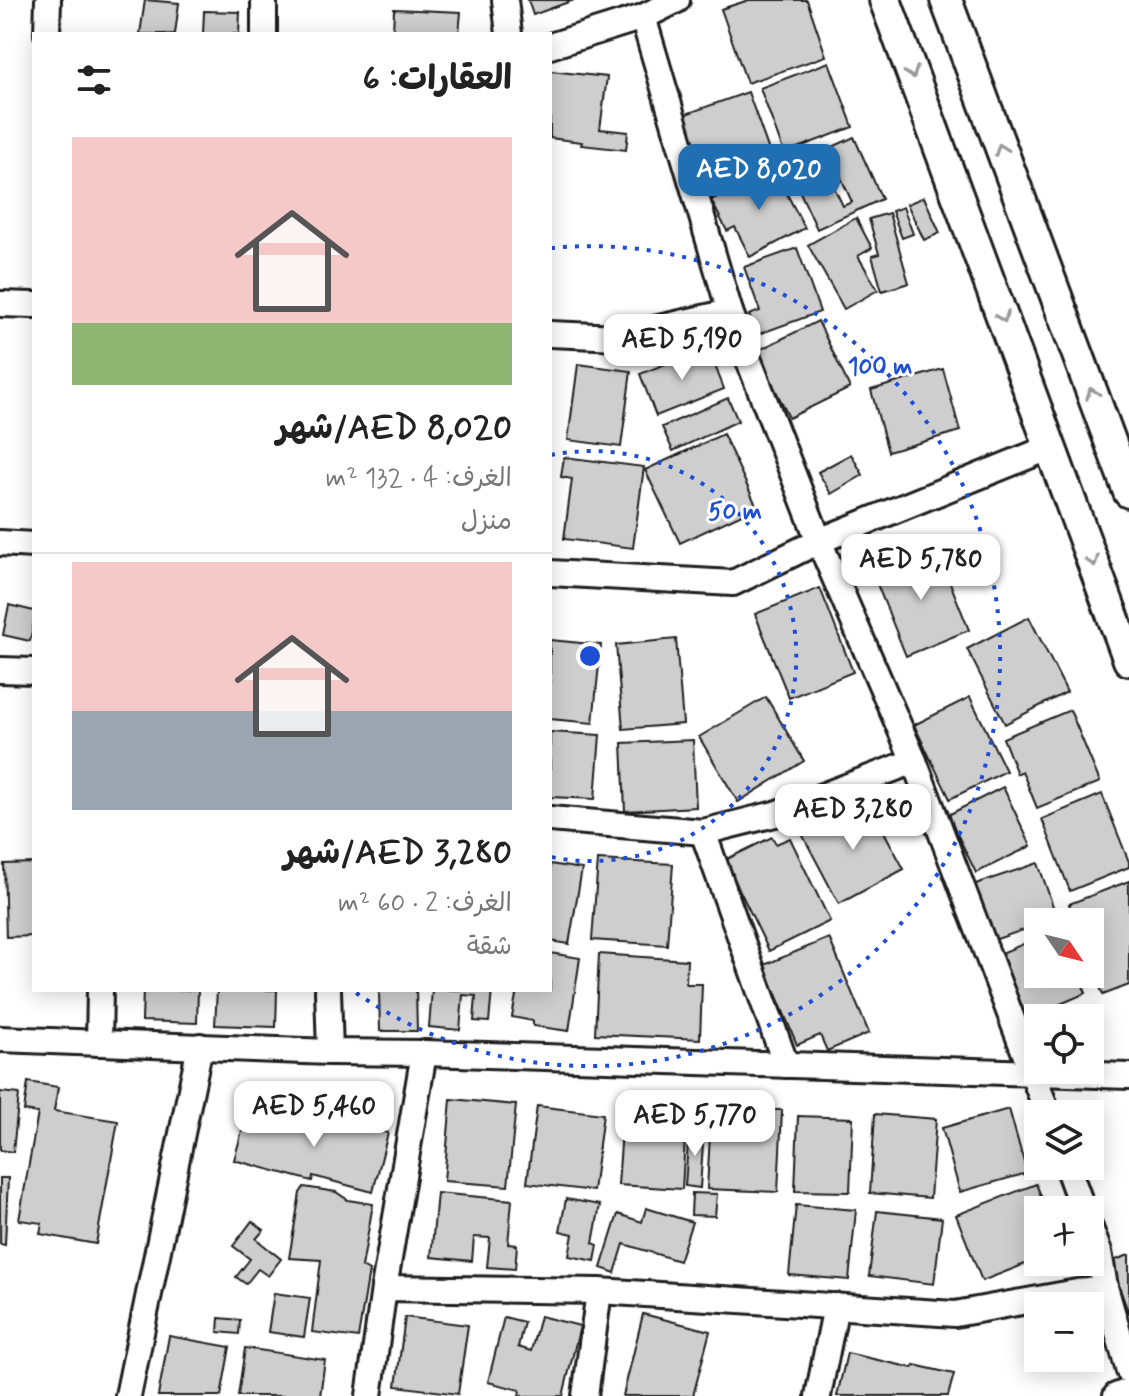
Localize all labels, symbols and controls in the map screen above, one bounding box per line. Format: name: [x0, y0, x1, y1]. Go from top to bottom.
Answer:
text: العقارات: 6: [362, 57, 512, 102]
icon: filters: [72, 58, 116, 102]
one-way arrow: [902, 65, 919, 79]
one-way arrow: [994, 143, 1011, 157]
pin: AED 8,020: [667, 144, 851, 212]
text: AED 8,020: [696, 153, 822, 187]
icon: home: [220, 189, 364, 333]
one-way arrow: [993, 309, 1009, 323]
pin: AED 5,190: [590, 314, 774, 382]
text: AED 5,190: [621, 323, 743, 357]
text: 100 m: [848, 352, 912, 383]
one-way arrow: [1085, 387, 1102, 401]
text: AED 8,020/شهر: [276, 406, 512, 451]
text: الغرف: 4 · 132 m²: [326, 462, 512, 496]
text: 50 m: [708, 497, 762, 528]
text: منزل: [461, 505, 512, 539]
pin: AED 5,780: [829, 534, 1013, 602]
text: AED 5,780: [859, 543, 983, 577]
one-way arrow: [1083, 553, 1099, 567]
icon: home: [220, 614, 364, 758]
centre of rings: [576, 642, 604, 670]
pin: AED 3,280: [761, 784, 945, 852]
text: AED 3,280: [793, 793, 913, 827]
text: AED 3,280/شهر: [284, 831, 512, 876]
text: الغرف: 2 · 60 m²: [338, 887, 512, 921]
north arrow: [1024, 908, 1104, 988]
map controls: [1024, 908, 1104, 1372]
text: شقة: [467, 930, 512, 964]
button: locate: [1024, 1004, 1104, 1084]
pin: AED 5,460: [222, 1081, 406, 1149]
text: AED 5,460: [252, 1090, 376, 1124]
pin: AED 5,770: [603, 1090, 787, 1158]
text: AED 5,770: [633, 1099, 757, 1133]
button: layers: [1024, 1100, 1104, 1180]
button: +: [1024, 1196, 1104, 1276]
button: −: [1024, 1292, 1104, 1372]

